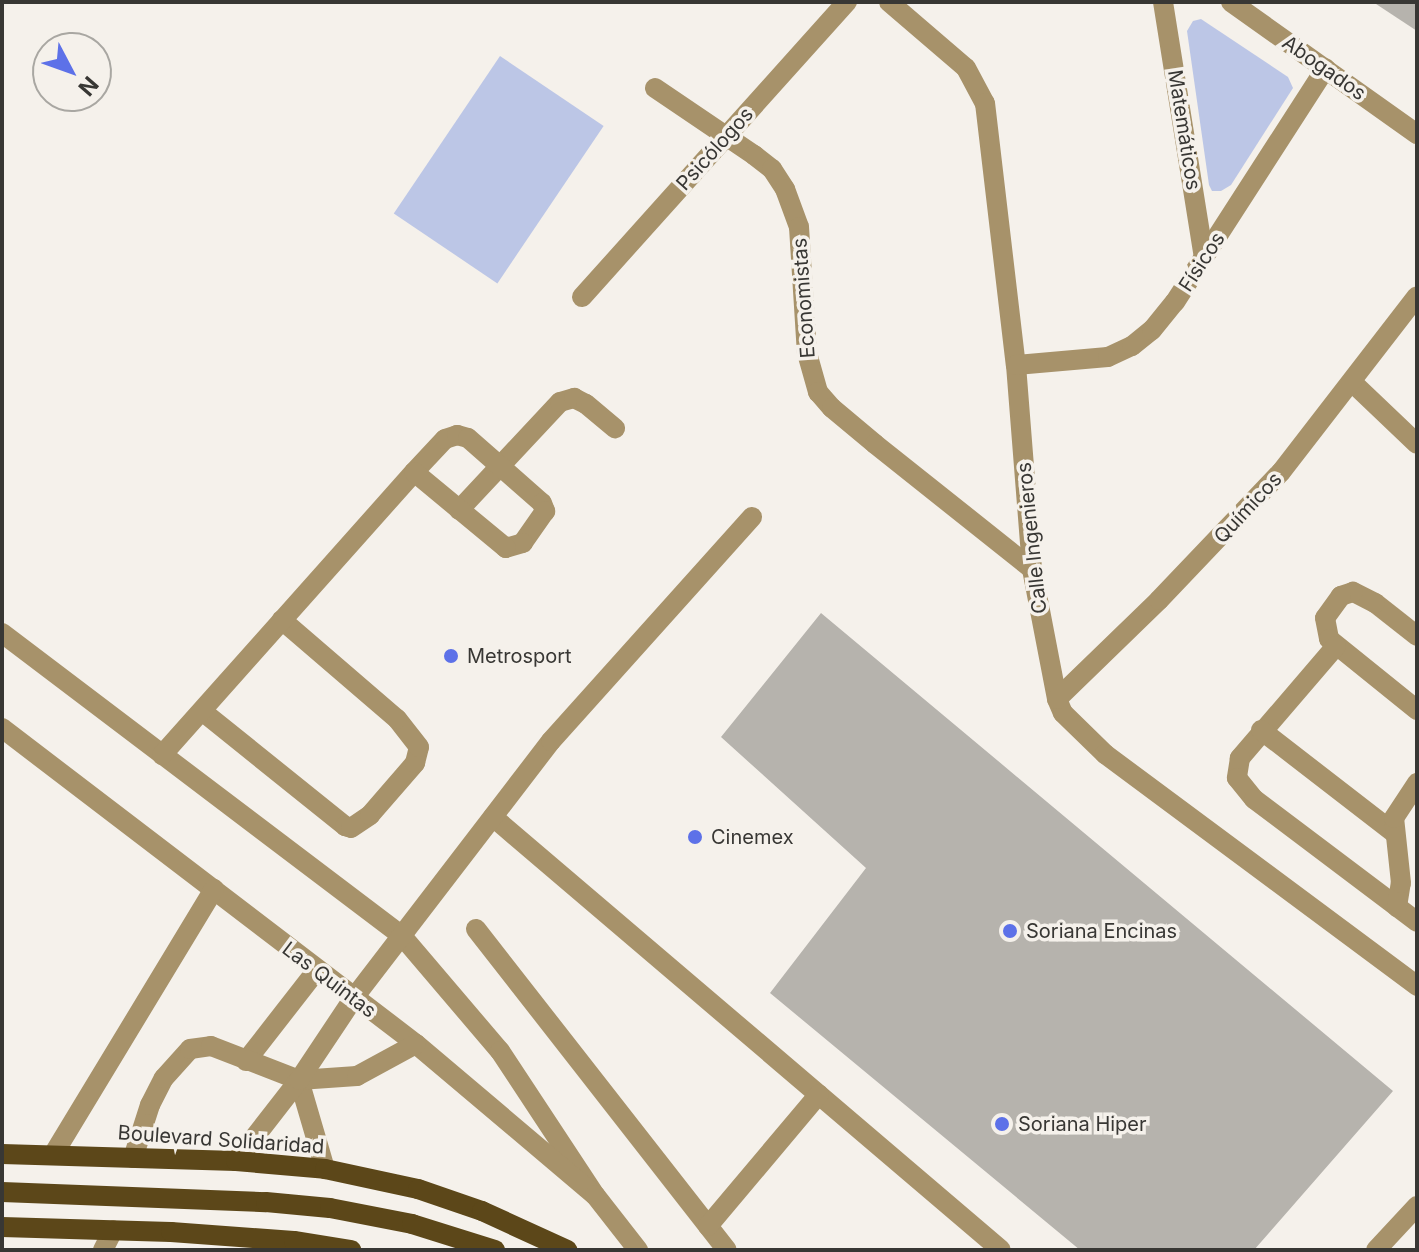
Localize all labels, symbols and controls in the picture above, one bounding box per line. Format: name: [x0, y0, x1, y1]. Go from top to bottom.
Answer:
street label: Abogados: [1278, 31, 1370, 105]
north arrow: [32, 32, 112, 112]
street label: Matemáticos: [1163, 68, 1205, 192]
text: N: [73, 72, 104, 101]
street label: Psicólogos: [672, 103, 758, 195]
street label: Físicos: [1174, 228, 1230, 296]
street label: Economistas: [788, 237, 820, 359]
street label: Calle Ingenieros: [1012, 461, 1052, 615]
street label: Químicos: [1209, 468, 1287, 548]
place label: Metrosport: [467, 644, 572, 668]
marker: Metrosport: [442, 647, 460, 665]
place label: Cinemex: [711, 825, 794, 849]
marker: Cinemex: [686, 828, 704, 846]
place label: Soriana Encinas: [1026, 919, 1177, 943]
marker: Soriana Encinas: [1001, 922, 1019, 940]
street label: Las Quintas: [277, 937, 381, 1023]
place label: Soriana Hiper: [1018, 1112, 1147, 1136]
marker: Soriana Hiper: [993, 1115, 1011, 1133]
street label: Boulevard Solidaridad: [117, 1121, 325, 1159]

